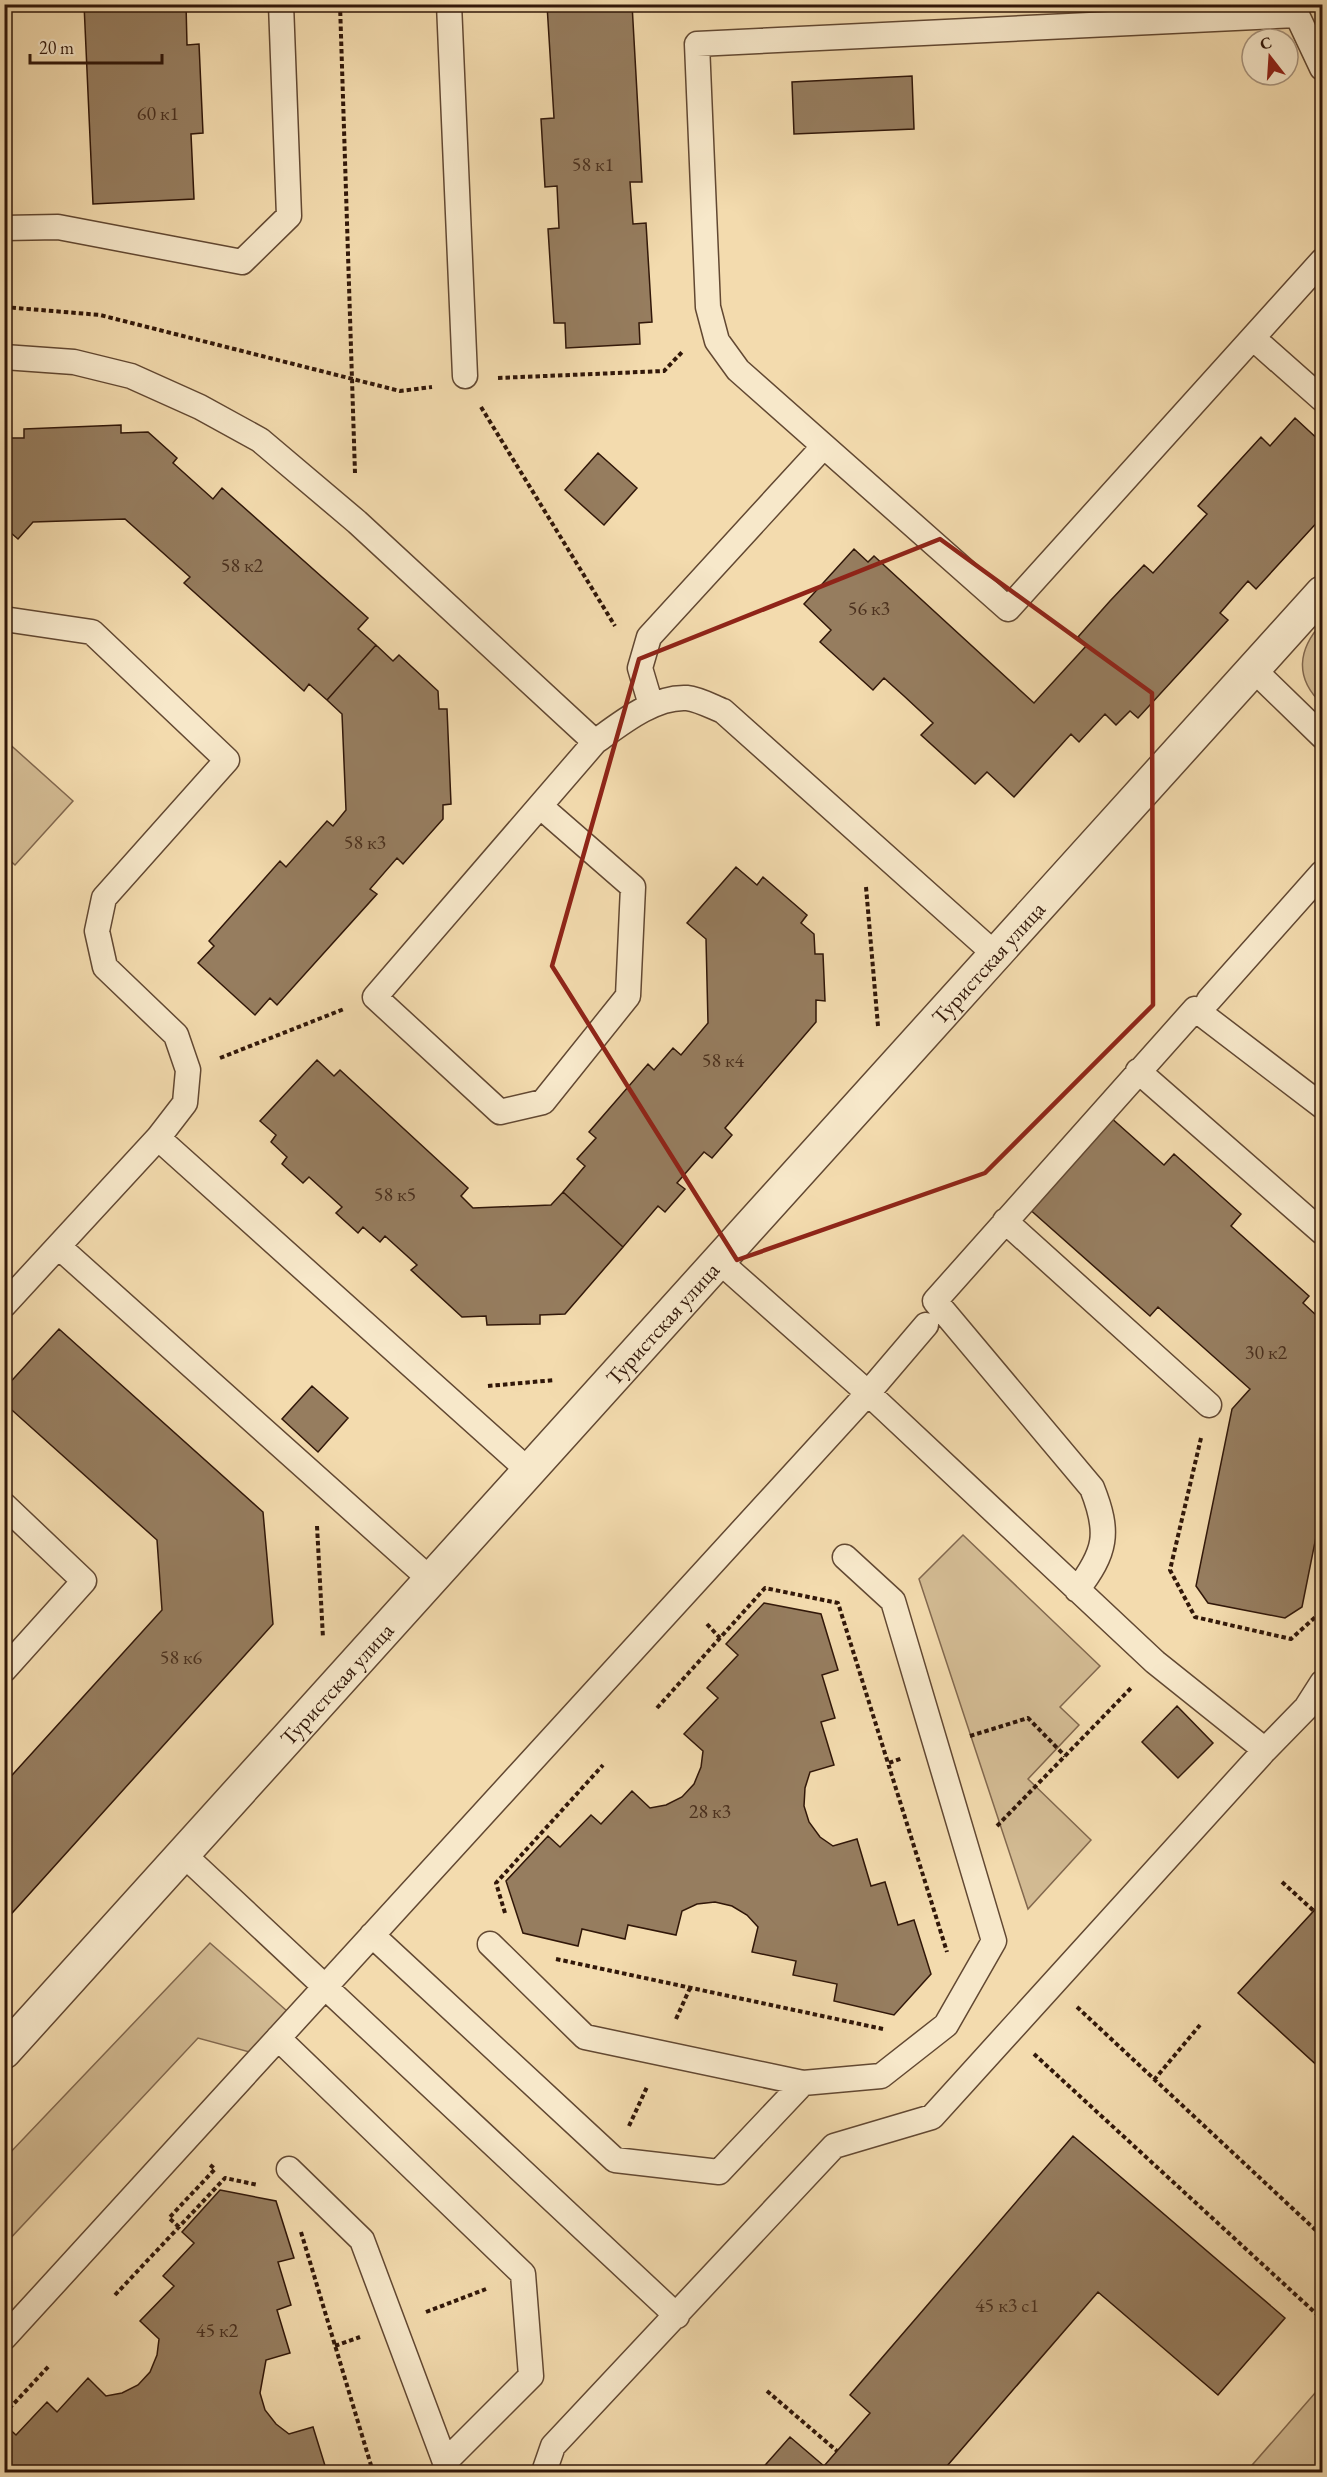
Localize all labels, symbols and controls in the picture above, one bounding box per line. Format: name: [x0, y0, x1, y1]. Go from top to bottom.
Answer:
scale bar: [30, 27, 162, 65]
north arrow: [1240, 27, 1300, 87]
text: С: [1257, 31, 1274, 55]
text: 20 m: [39, 36, 74, 59]
house number: 60 к1: [137, 100, 179, 126]
house number: 58 к1: [572, 151, 614, 177]
house number: 58 к2: [221, 552, 264, 578]
house number: 56 к3: [848, 595, 890, 621]
house number: 58 к3: [344, 829, 386, 855]
street label: Туристская улица: [925, 895, 1052, 1031]
house number: 58 к4: [702, 1047, 745, 1073]
house number: 58 к5: [374, 1181, 416, 1207]
street label: Туристская улица: [599, 1256, 726, 1391]
house number: 30 к2: [1245, 1339, 1288, 1365]
street label: Туристская улица: [274, 1616, 400, 1752]
house number: 58 к6: [160, 1644, 203, 1670]
house number: 28 к3: [689, 1798, 731, 1824]
house number: 45 к3 с1: [975, 2292, 1039, 2318]
house number: 45 к2: [196, 2317, 239, 2343]

